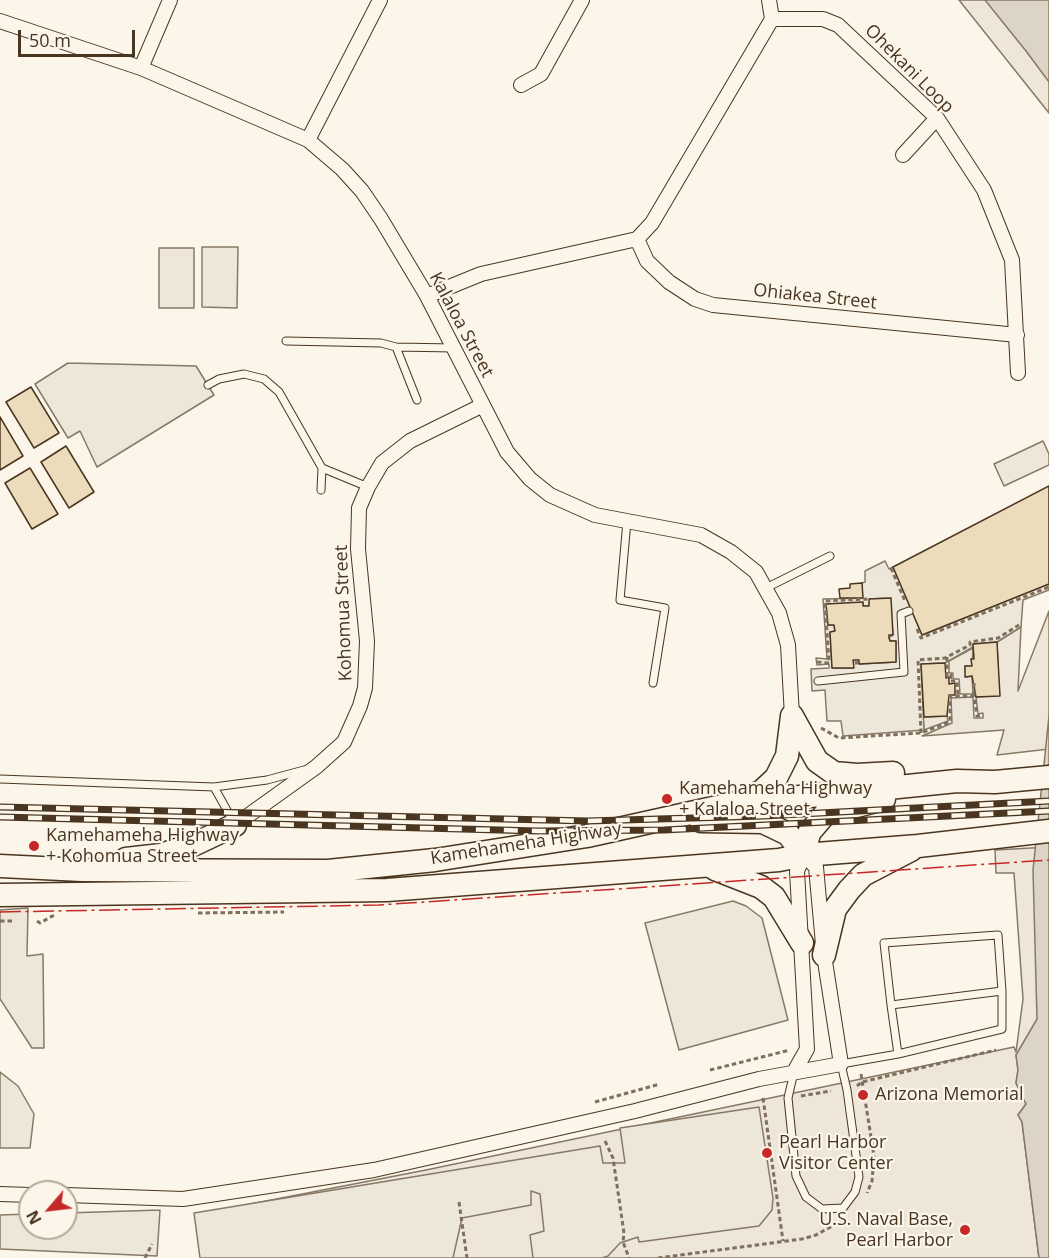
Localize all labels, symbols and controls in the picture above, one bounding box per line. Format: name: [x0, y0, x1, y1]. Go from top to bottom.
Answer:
scale bar: [21, 18, 138, 56]
street label: Ohekani Loop: [860, 20, 958, 118]
text: 50 m: [29, 28, 71, 52]
street label: Kalaloa Street: [424, 269, 498, 381]
street label: Ohiakea Street: [752, 280, 878, 314]
street label: Kohomua Street: [331, 544, 357, 682]
place label: Kamehameha Highway + Kalaloa Street: [679, 778, 872, 820]
marker: Kamehameha Highway + Kalaloa Street: [660, 792, 674, 806]
street label: Kamehameha Highway: [429, 818, 623, 870]
place label: Kamehameha Highway + Kohomua Street: [46, 825, 239, 868]
marker: Kamehameha Highway + Kohomua Street: [27, 839, 41, 853]
place label: Arizona Memorial: [875, 1084, 1024, 1106]
marker: Arizona Memorial: [856, 1088, 870, 1102]
place label: Pearl Harbor Visitor Center: [779, 1132, 893, 1174]
marker: Pearl Harbor Visitor Center: [760, 1146, 774, 1160]
north arrow: [18, 1180, 78, 1240]
text: N: [21, 1207, 47, 1228]
place label: U.S. Naval Base, Pearl Harbor: [819, 1209, 953, 1252]
marker: U.S. Naval Base, Pearl Harbor: [958, 1223, 972, 1237]

